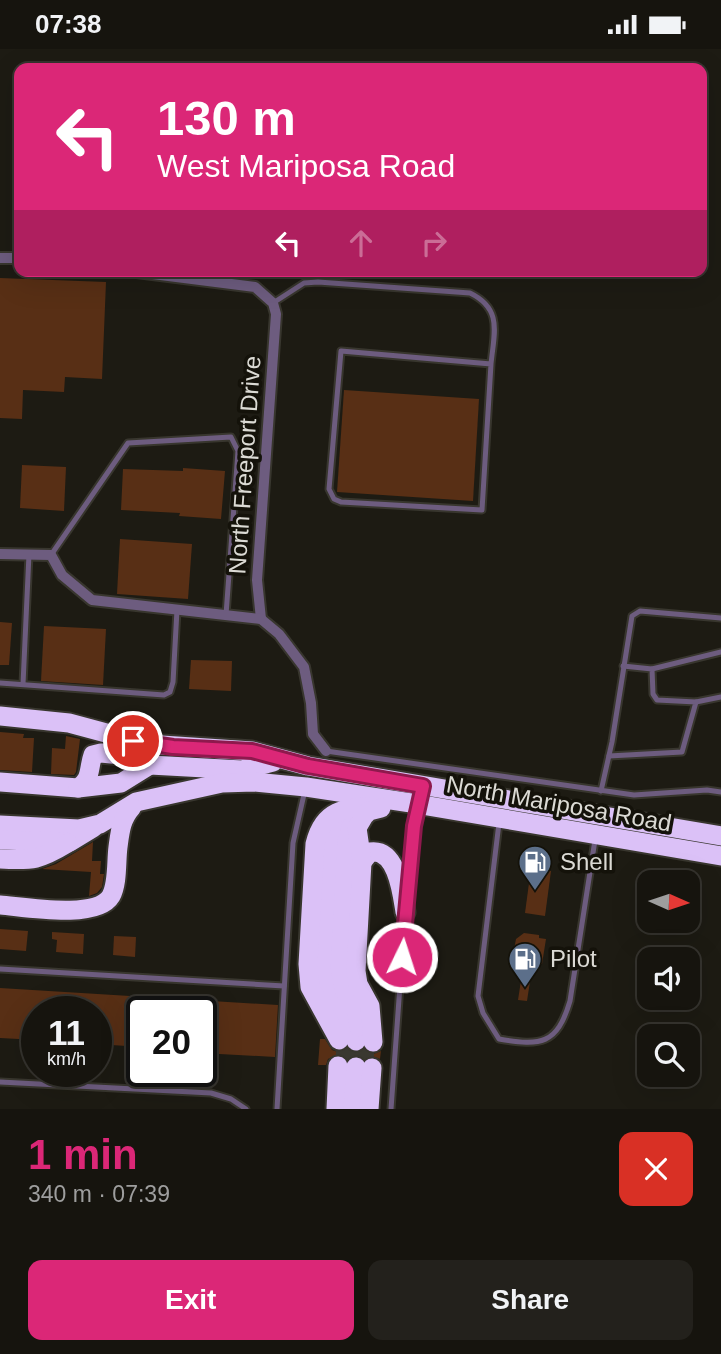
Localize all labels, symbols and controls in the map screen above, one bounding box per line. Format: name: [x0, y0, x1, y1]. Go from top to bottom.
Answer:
text: 07:38: [35, 9, 102, 39]
icon: left: [42, 91, 133, 182]
text: 130 m: [157, 91, 296, 145]
text: West Mariposa Road: [157, 148, 455, 184]
icon: left: [269, 224, 307, 262]
icon: ahead: [342, 224, 380, 262]
icon: right: [415, 224, 453, 262]
street label: North Freeport Drive: [223, 355, 266, 575]
pin: [103, 711, 163, 771]
icon: arrive: [114, 722, 152, 760]
street label: North Mariposa Road: [444, 770, 674, 837]
fuel station icon: Shell: [516, 843, 554, 892]
place label: Shell: [560, 848, 613, 875]
north arrow: [637, 870, 700, 933]
map controls: [637, 870, 700, 1087]
position arrow: [365, 920, 439, 994]
fuel station icon: Pilot: [506, 940, 544, 989]
place label: Pilot: [550, 945, 597, 972]
button: sound: [637, 947, 700, 1010]
speed limit sign: 20: [126, 996, 217, 1087]
text: 11: [48, 1013, 85, 1052]
button: search: [637, 1024, 700, 1087]
text: km/h: [47, 1049, 86, 1069]
text: 1 min: [28, 1131, 138, 1178]
button: close: [619, 1132, 693, 1206]
text: 340 m · 07:39: [28, 1181, 170, 1207]
button: Exit: [28, 1260, 354, 1340]
button: Share: [368, 1260, 693, 1340]

